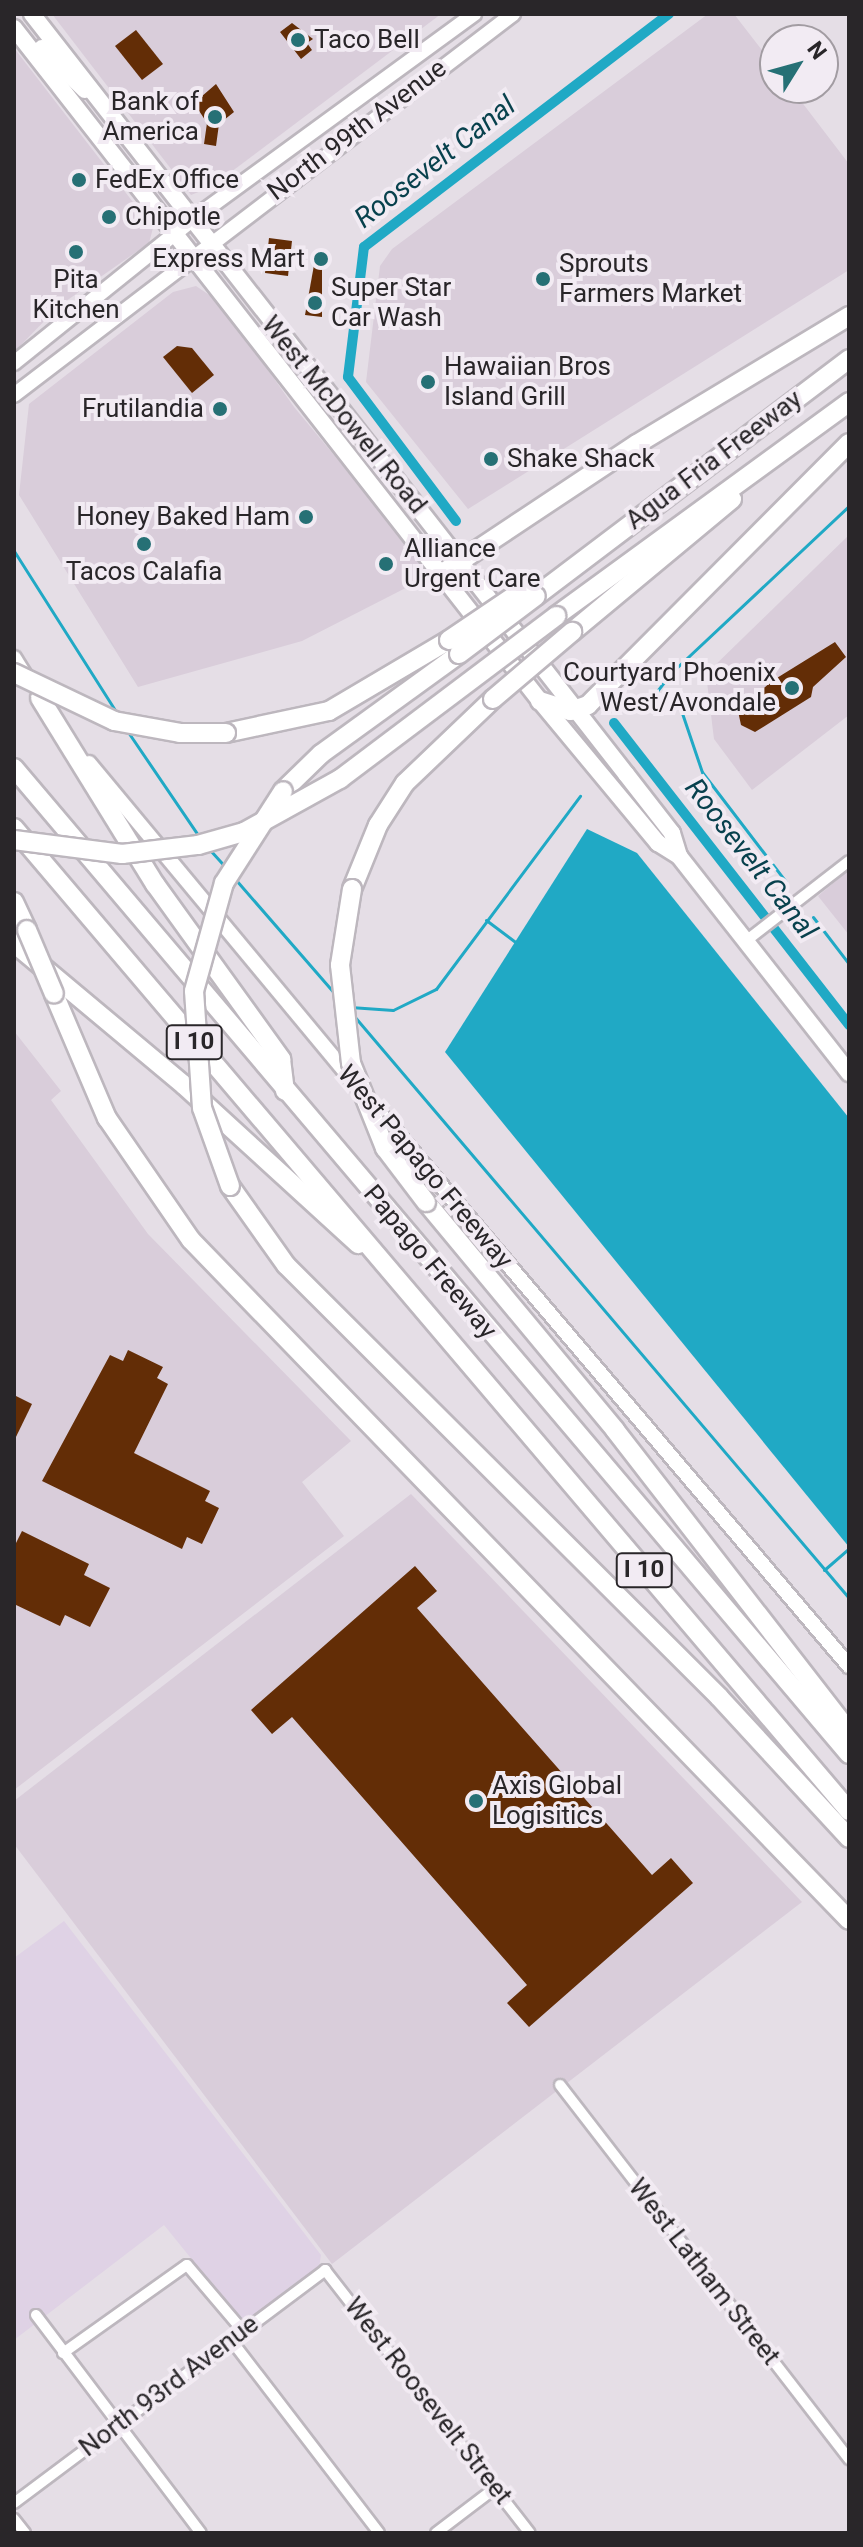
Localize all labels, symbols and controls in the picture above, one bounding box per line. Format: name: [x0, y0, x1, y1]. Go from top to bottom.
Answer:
place label: Taco Bell: [314, 24, 420, 56]
north arrow: [759, 24, 839, 104]
marker: Taco Bell: [289, 31, 307, 49]
text: N: [802, 37, 832, 64]
street label: North 99th Avenue: [262, 53, 452, 207]
place label: Bank of America: [103, 86, 199, 148]
water label: Roosevelt Canal: [348, 89, 522, 235]
marker: Bank of America: [206, 108, 224, 126]
place label: FedEx Office: [95, 164, 239, 196]
marker: FedEx Office: [70, 171, 88, 189]
place label: Chipotle: [125, 201, 221, 233]
marker: Chipotle: [100, 208, 118, 226]
marker: Pita Kitchen: [67, 243, 85, 261]
place label: Express Mart: [152, 243, 305, 275]
place label: Sprouts Farmers Market: [559, 248, 742, 310]
marker: Express Mart: [312, 250, 330, 268]
place label: Pita Kitchen: [32, 264, 120, 326]
marker: Sprouts Farmers Market: [534, 270, 552, 288]
place label: Super Star Car Wash: [331, 272, 451, 334]
marker: Super Star Car Wash: [306, 294, 324, 312]
street label: West McDowell Road: [255, 310, 433, 520]
place label: Hawaiian Bros Island Grill: [444, 351, 611, 412]
marker: Hawaiian Bros Island Grill: [419, 373, 437, 391]
street label: Agua Fria Freeway: [620, 384, 808, 536]
place label: Frutilandia: [82, 393, 204, 425]
marker: Frutilandia: [211, 400, 229, 418]
place label: Shake Shack: [507, 443, 655, 475]
marker: Shake Shack: [482, 450, 500, 468]
place label: Honey Baked Ham: [76, 501, 290, 533]
marker: Honey Baked Ham: [297, 508, 315, 526]
place label: Alliance Urgent Care: [404, 533, 541, 594]
marker: Tacos Calafia: [135, 535, 153, 553]
marker: Alliance Urgent Care: [375, 553, 397, 575]
place label: Tacos Calafia: [66, 556, 222, 588]
place label: Courtyard Phoenix West/Avondale: [563, 657, 776, 718]
marker: Courtyard Phoenix West/Avondale: [783, 679, 801, 697]
water label: Roosevelt Canal: [678, 772, 824, 946]
road number: I 10: [164, 1022, 224, 1062]
street label: West Papago Freeway: [331, 1059, 519, 1275]
street label: Papago Freeway: [357, 1179, 503, 1345]
road number: I 10: [614, 1550, 674, 1590]
place label: Axis Global Logisitics: [492, 1770, 622, 1832]
marker: Axis Global Logisitics: [467, 1792, 485, 1810]
street label: West Latham Street: [622, 2173, 786, 2371]
street label: West Roosevelt Street: [338, 2291, 518, 2511]
street label: North 93rd Avenue: [73, 2309, 265, 2463]

